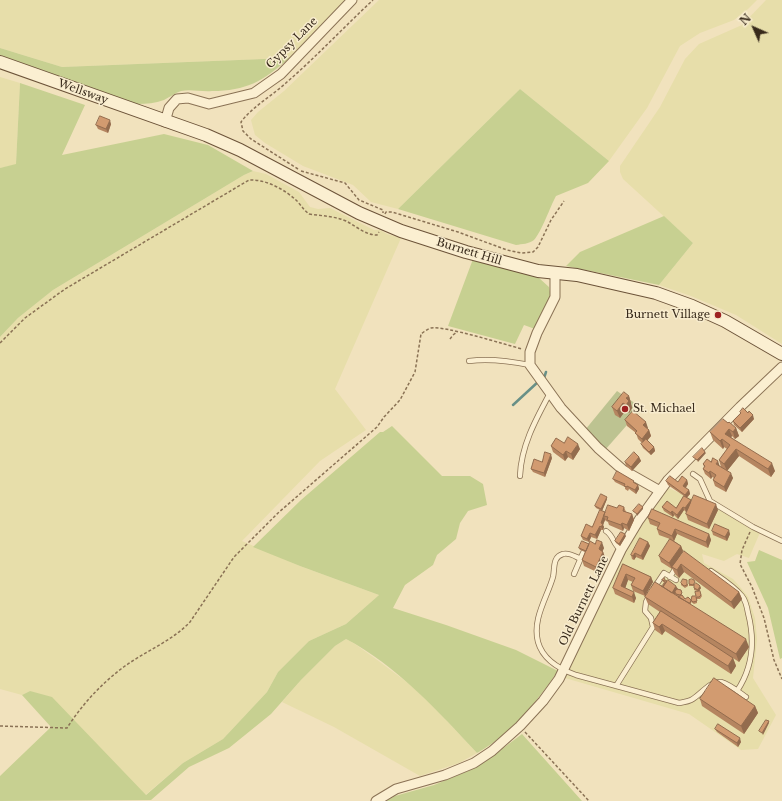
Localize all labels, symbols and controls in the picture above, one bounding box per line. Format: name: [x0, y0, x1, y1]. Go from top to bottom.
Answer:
north arrow: [734, 8, 774, 48]
text: N: [737, 11, 754, 28]
street label: Gypsy Lane: [264, 15, 320, 71]
street label: Wellsway: [56, 77, 110, 107]
street label: Burnett Hill: [435, 236, 503, 268]
place label: Burnett Village: [625, 308, 710, 322]
marker: Burnett Village: [713, 310, 723, 320]
place label: St. Michael: [633, 402, 695, 416]
marker: St. Michael: [620, 404, 630, 414]
street label: Old Burnett Lane: [556, 554, 612, 648]

